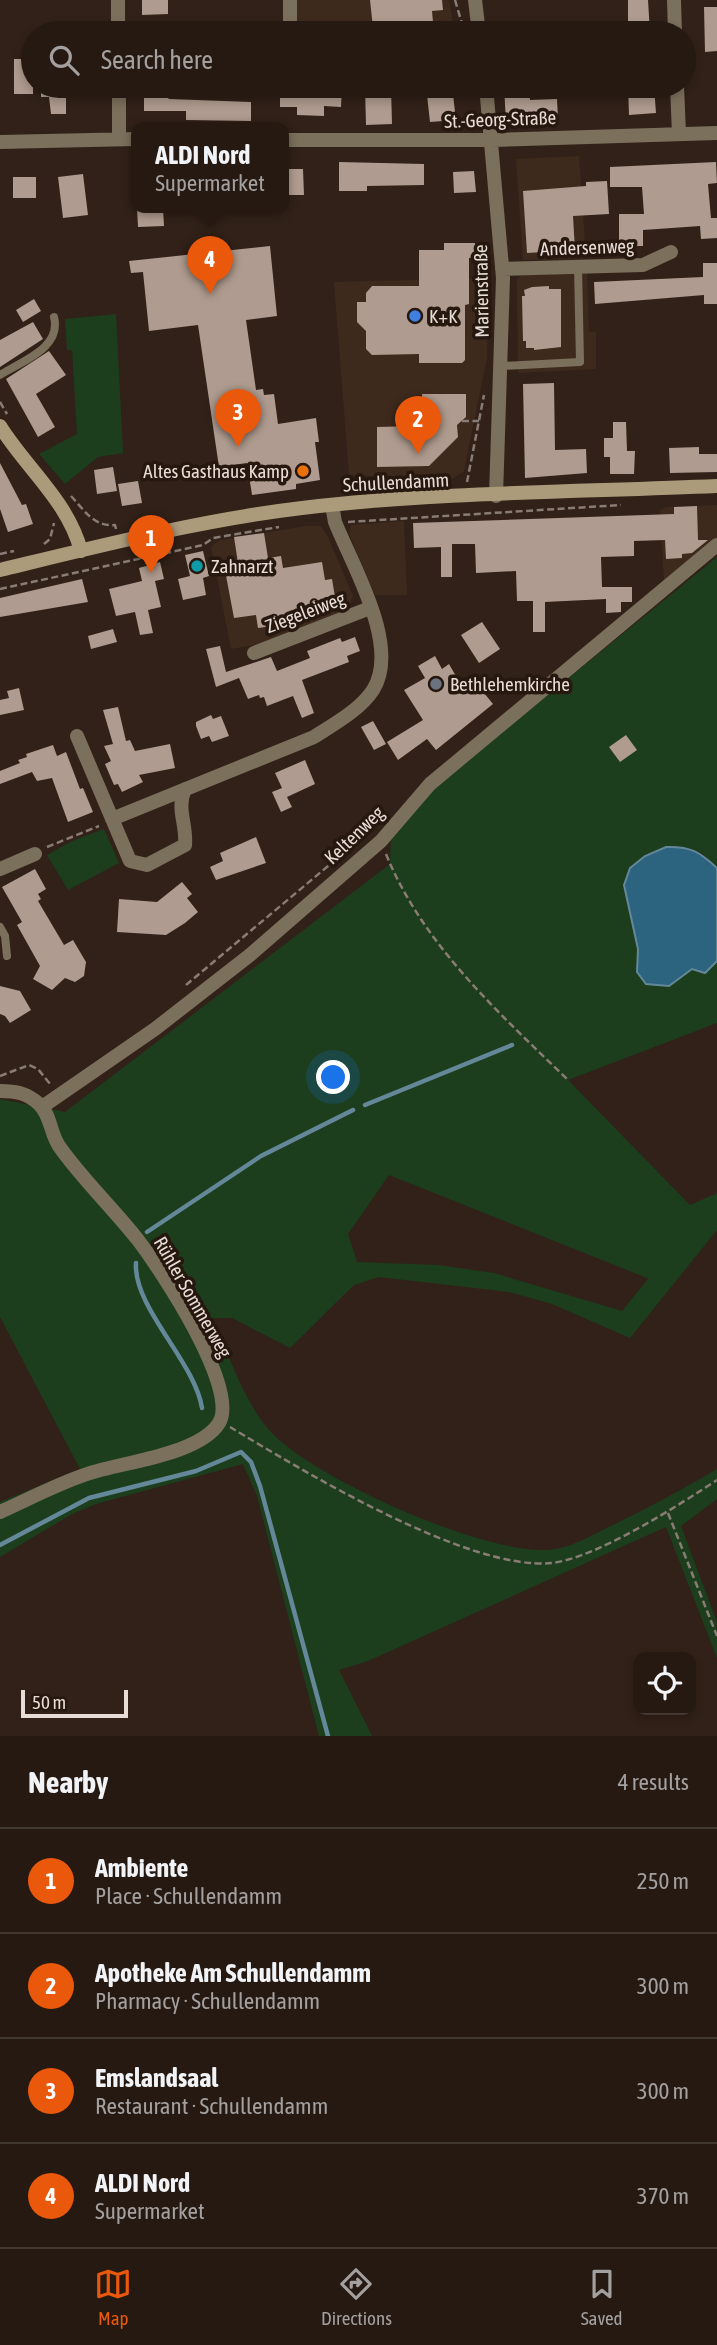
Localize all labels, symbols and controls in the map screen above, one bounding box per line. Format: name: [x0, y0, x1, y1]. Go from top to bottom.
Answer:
search box: [21, 21, 696, 98]
icon: search: [45, 41, 83, 79]
text: Search here: [101, 45, 213, 75]
street label: St.-Georg-Straße: [444, 106, 556, 132]
popup: [131, 122, 289, 213]
text: ALDI Nord: [155, 140, 250, 170]
text: Supermarket: [155, 170, 265, 196]
street label: Andersenweg: [540, 234, 635, 260]
pin: 4: [187, 236, 233, 294]
street label: Marienstraße: [469, 244, 493, 338]
place label: K+K: [429, 305, 458, 327]
marker: K+K: [407, 308, 423, 324]
pin: 3: [215, 389, 261, 447]
pin: 2: [395, 396, 441, 454]
place label: Altes Gasthaus Kamp: [143, 460, 289, 482]
marker: Altes Gasthaus Kamp: [295, 463, 311, 479]
street label: Schullendamm: [342, 468, 450, 496]
pin: 1: [128, 515, 174, 573]
place label: Zahnarzt: [211, 555, 274, 577]
marker: Zahnarzt: [189, 558, 205, 574]
street label: Ziegeleiweg: [262, 586, 349, 637]
place label: Bethlehemkirche: [450, 673, 570, 695]
marker: Bethlehemkirche: [428, 676, 444, 692]
street label: Keltenweg: [320, 801, 389, 869]
your location: [316, 1060, 350, 1094]
street label: Rühler Sommerweg: [149, 1233, 237, 1362]
map controls: [633, 1652, 696, 1715]
button: locate: [633, 1652, 696, 1715]
scale bar: [21, 1687, 128, 1719]
text: 50 m: [32, 1691, 66, 1713]
text: Nearby: [28, 1765, 108, 1799]
text: 4 results: [618, 1769, 689, 1795]
text: Ambiente: [95, 1853, 188, 1883]
text: 1: [46, 1868, 56, 1894]
text: 250 m: [637, 1868, 689, 1894]
text: Place · Schullendamm: [95, 1883, 282, 1909]
text: Apotheke Am Schullendamm: [95, 1958, 371, 1988]
text: 2: [46, 1973, 56, 1999]
text: 300 m: [637, 1973, 689, 1999]
text: Pharmacy · Schullendamm: [95, 1988, 320, 2014]
text: Emslandsaal: [95, 2063, 218, 2093]
text: 3: [46, 2078, 56, 2104]
text: 300 m: [637, 2078, 689, 2104]
text: Restaurant · Schullendamm: [95, 2093, 328, 2119]
text: ALDI Nord: [95, 2168, 190, 2198]
text: 4: [46, 2183, 56, 2209]
text: 370 m: [637, 2183, 689, 2209]
text: Supermarket: [95, 2198, 205, 2224]
tab: Map: [94, 2265, 132, 2329]
tab: Directions: [321, 2265, 392, 2329]
tab: Saved: [581, 2265, 623, 2329]

